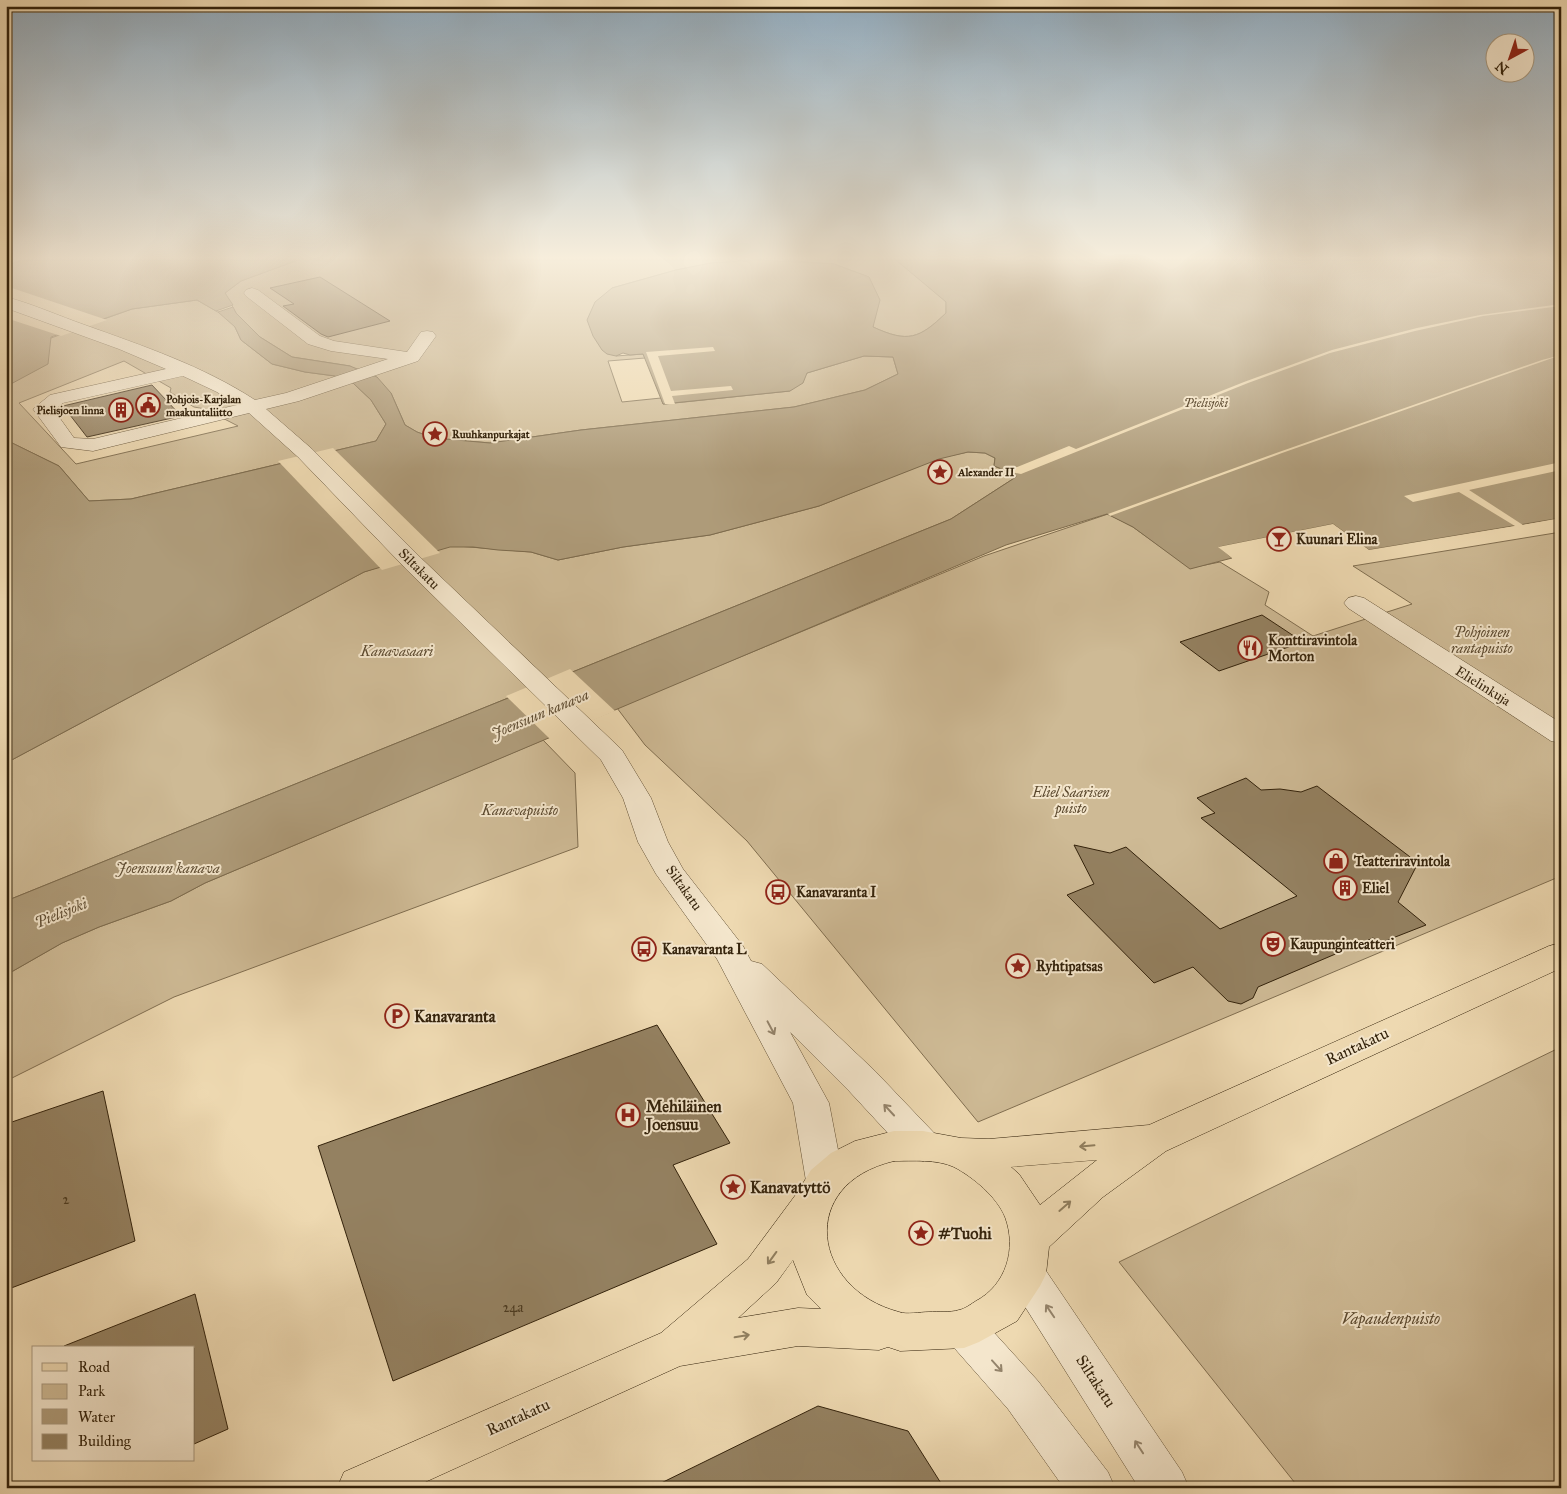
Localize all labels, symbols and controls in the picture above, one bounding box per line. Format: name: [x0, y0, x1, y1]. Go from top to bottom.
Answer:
north arrow: [1484, 32, 1534, 82]
text: N: [1492, 57, 1512, 78]
public building icon: Pohjois-Karjalan maakuntaliitto: [135, 392, 161, 418]
place label: Pohjois-Karjalan maakuntaliitto: [165, 393, 241, 419]
water label: Pielisjoki: [1184, 396, 1228, 411]
building icon: Pielisjoen linna: [108, 397, 134, 423]
place label: Pielisjoen linna: [36, 404, 104, 418]
place icon: Ruuhkanpurkajat: [422, 421, 448, 447]
place label: Ruuhkanpurkajat: [452, 428, 530, 442]
place icon: Alexander II: [927, 459, 953, 485]
place label: Alexander II: [957, 466, 1015, 479]
bar icon: Kuunari Elina: [1266, 526, 1292, 552]
place label: Kuunari Elina: [1296, 531, 1378, 548]
street label: Siltakatu: [395, 545, 444, 594]
park label: Pohjoinen rantapuisto: [1451, 624, 1513, 658]
place label: Konttiravintola Morton: [1268, 632, 1358, 665]
restaurant icon: Konttiravintola Morton: [1237, 635, 1263, 661]
park label: Kanavasaari: [360, 643, 433, 660]
street label: Elielinkuja: [1452, 662, 1514, 710]
water label: Joensuun kanava: [488, 685, 591, 743]
park label: Eliel Saarisen puisto: [1031, 784, 1110, 818]
park label: Kanavapuisto: [481, 802, 558, 820]
shop icon: Teatteriravintola: [1323, 848, 1349, 874]
place label: Teatteriravintola: [1353, 853, 1451, 870]
water label: Joensuun kanava: [115, 859, 220, 877]
street label: Siltakatu: [662, 862, 706, 914]
building icon: Eliel: [1332, 875, 1358, 901]
bus stop icon: Kanavaranta I: [765, 879, 791, 905]
place label: Eliel: [1362, 880, 1390, 897]
place label: Kanavaranta I: [796, 884, 876, 901]
water label: Pielisjoki: [32, 894, 90, 932]
theatre icon: Kaupunginteatteri: [1260, 931, 1286, 957]
bus stop icon: Kanavaranta L: [631, 936, 657, 962]
place label: Kaupunginteatteri: [1290, 936, 1395, 954]
place label: Kanavaranta L: [662, 941, 747, 958]
place icon: Ryhtipatsas: [1005, 953, 1031, 979]
place label: Ryhtipatsas: [1036, 958, 1103, 976]
parking icon: Kanavaranta: [384, 1003, 410, 1029]
place label: Kanavaranta: [414, 1007, 497, 1026]
one-way arrow: [766, 1020, 776, 1035]
street label: Rantakatu: [1322, 1023, 1392, 1069]
place label: Mehiläinen Joensuu: [644, 1097, 722, 1135]
hospital icon: Mehiläinen Joensuu: [615, 1102, 641, 1128]
one-way arrow: [883, 1104, 895, 1116]
one-way arrow: [1079, 1141, 1095, 1151]
place icon: Kanavatyttö: [720, 1174, 746, 1200]
place label: Kanavatyttö: [750, 1178, 830, 1198]
house number: 2: [63, 1191, 70, 1208]
one-way arrow: [1059, 1200, 1072, 1212]
place icon: #Tuohi: [908, 1220, 934, 1246]
place label: #Tuohi: [938, 1224, 992, 1243]
one-way arrow: [767, 1251, 777, 1265]
house number: 24a: [503, 1299, 523, 1316]
one-way arrow: [1045, 1304, 1055, 1318]
park label: Vapaudenpuisto: [1342, 1309, 1440, 1329]
one-way arrow: [733, 1330, 749, 1340]
legend: [32, 1346, 195, 1462]
street label: Siltakatu: [1072, 1351, 1120, 1411]
text: Road: [78, 1358, 110, 1376]
one-way arrow: [991, 1359, 1003, 1372]
text: Park: [78, 1382, 105, 1400]
street label: Rantakatu: [483, 1394, 553, 1439]
text: Water: [78, 1408, 115, 1426]
text: Building: [78, 1432, 132, 1450]
one-way arrow: [1134, 1440, 1144, 1454]

